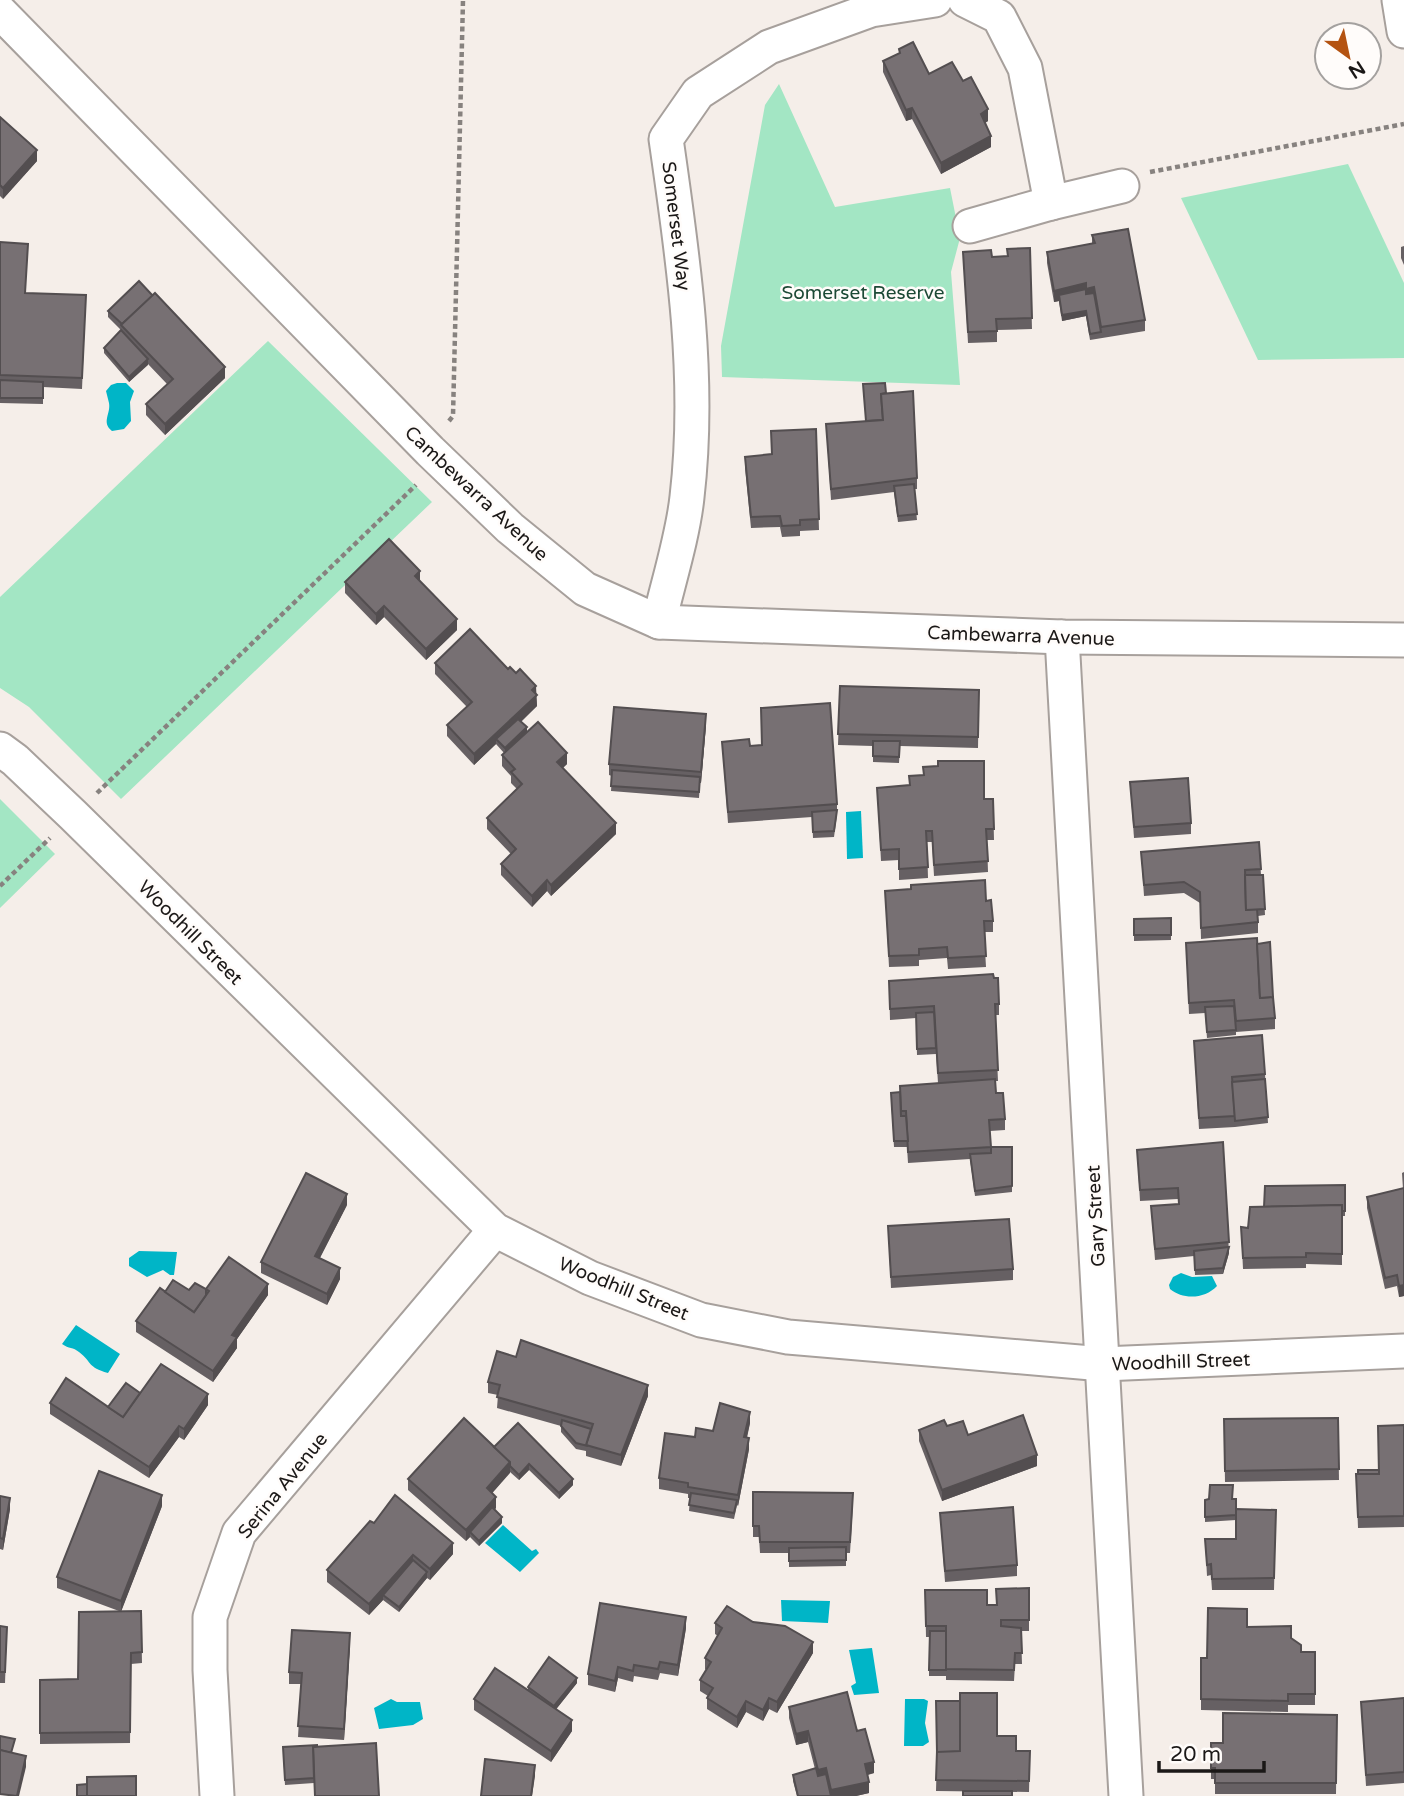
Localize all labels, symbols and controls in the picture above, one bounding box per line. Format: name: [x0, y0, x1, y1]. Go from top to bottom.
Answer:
north arrow: [1313, 21, 1383, 91]
text: N: [1344, 56, 1369, 83]
street label: Somerset Way: [657, 160, 695, 292]
park label: Somerset Reserve: [782, 282, 944, 304]
street label: Cambewarra Avenue: [400, 422, 552, 566]
street label: Cambewarra Avenue: [927, 622, 1115, 650]
street label: Woodhill Street: [134, 876, 247, 989]
street label: Gary Street: [1082, 1165, 1110, 1267]
street label: Woodhill Street: [555, 1253, 692, 1325]
street label: Woodhill Street: [1111, 1349, 1251, 1375]
street label: Serina Avenue: [233, 1428, 332, 1543]
scale bar: [1159, 1730, 1264, 1774]
text: 20 m: [1170, 1742, 1221, 1767]

